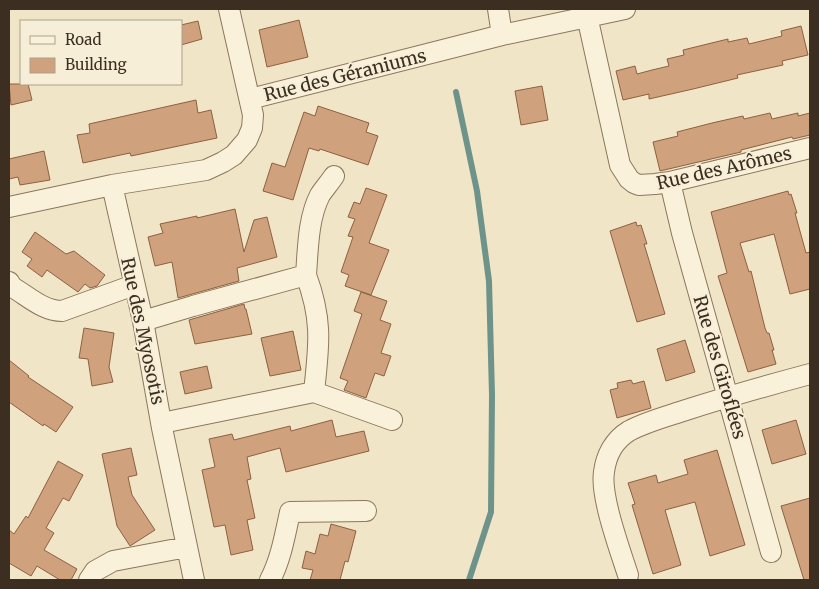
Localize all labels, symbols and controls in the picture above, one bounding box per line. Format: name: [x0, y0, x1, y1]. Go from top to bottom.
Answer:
legend: [20, 20, 182, 85]
text: Road: [65, 30, 101, 49]
street label: Rue des Géraniums: [261, 44, 429, 106]
text: Building: [65, 55, 127, 74]
street label: Rue des Arômes: [654, 141, 794, 195]
street label: Rue des Myosotis: [116, 255, 170, 407]
street label: Rue des Giroflées: [688, 292, 752, 442]

